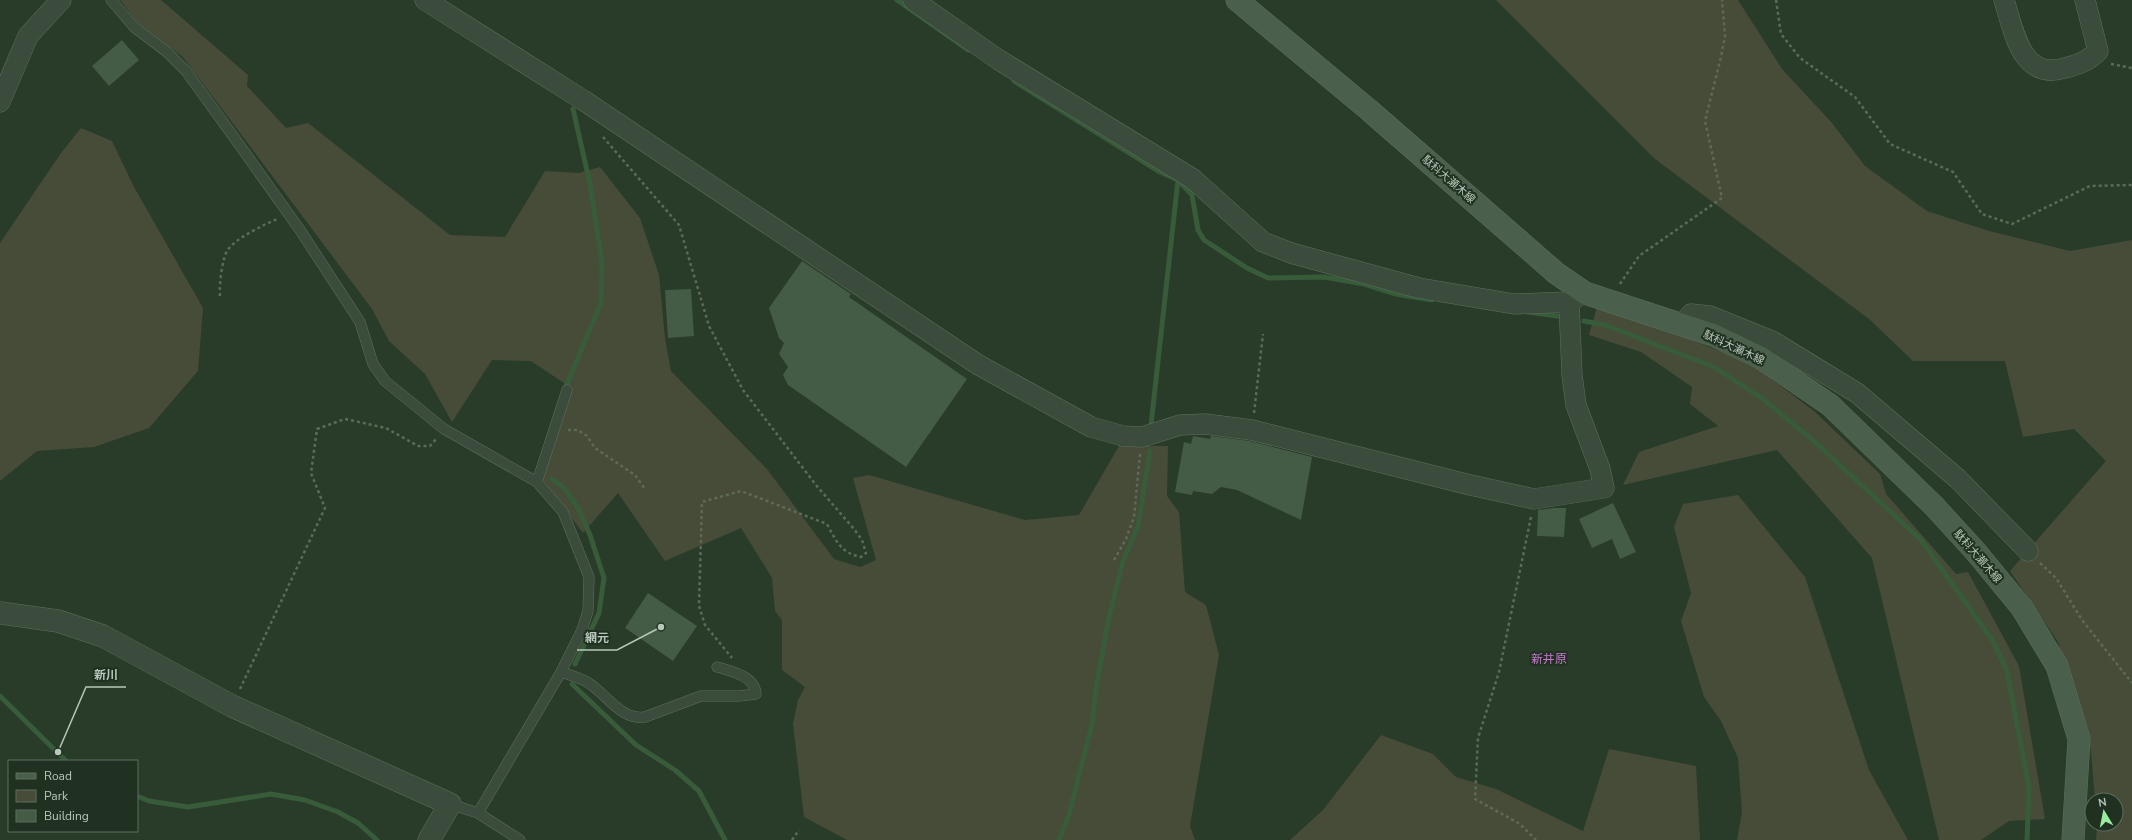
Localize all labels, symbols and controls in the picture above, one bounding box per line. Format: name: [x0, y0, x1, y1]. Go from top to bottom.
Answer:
street label: 駄科大瀬木線: [1419, 152, 1478, 207]
street label: 駄科大瀬木線: [1701, 327, 1767, 368]
street label: 駄科大瀬木線: [1950, 527, 2005, 586]
callout: 網元: [577, 626, 617, 650]
text: 網元: [585, 630, 609, 646]
district label: 新井原: [1531, 651, 1567, 667]
callout: 新川: [86, 663, 126, 687]
text: 新川: [94, 667, 118, 683]
legend: [8, 760, 138, 832]
text: Road: [44, 768, 72, 784]
text: Park: [44, 788, 69, 804]
north arrow: [2084, 792, 2124, 832]
text: N: [2097, 795, 2108, 811]
text: Building: [44, 808, 89, 824]

